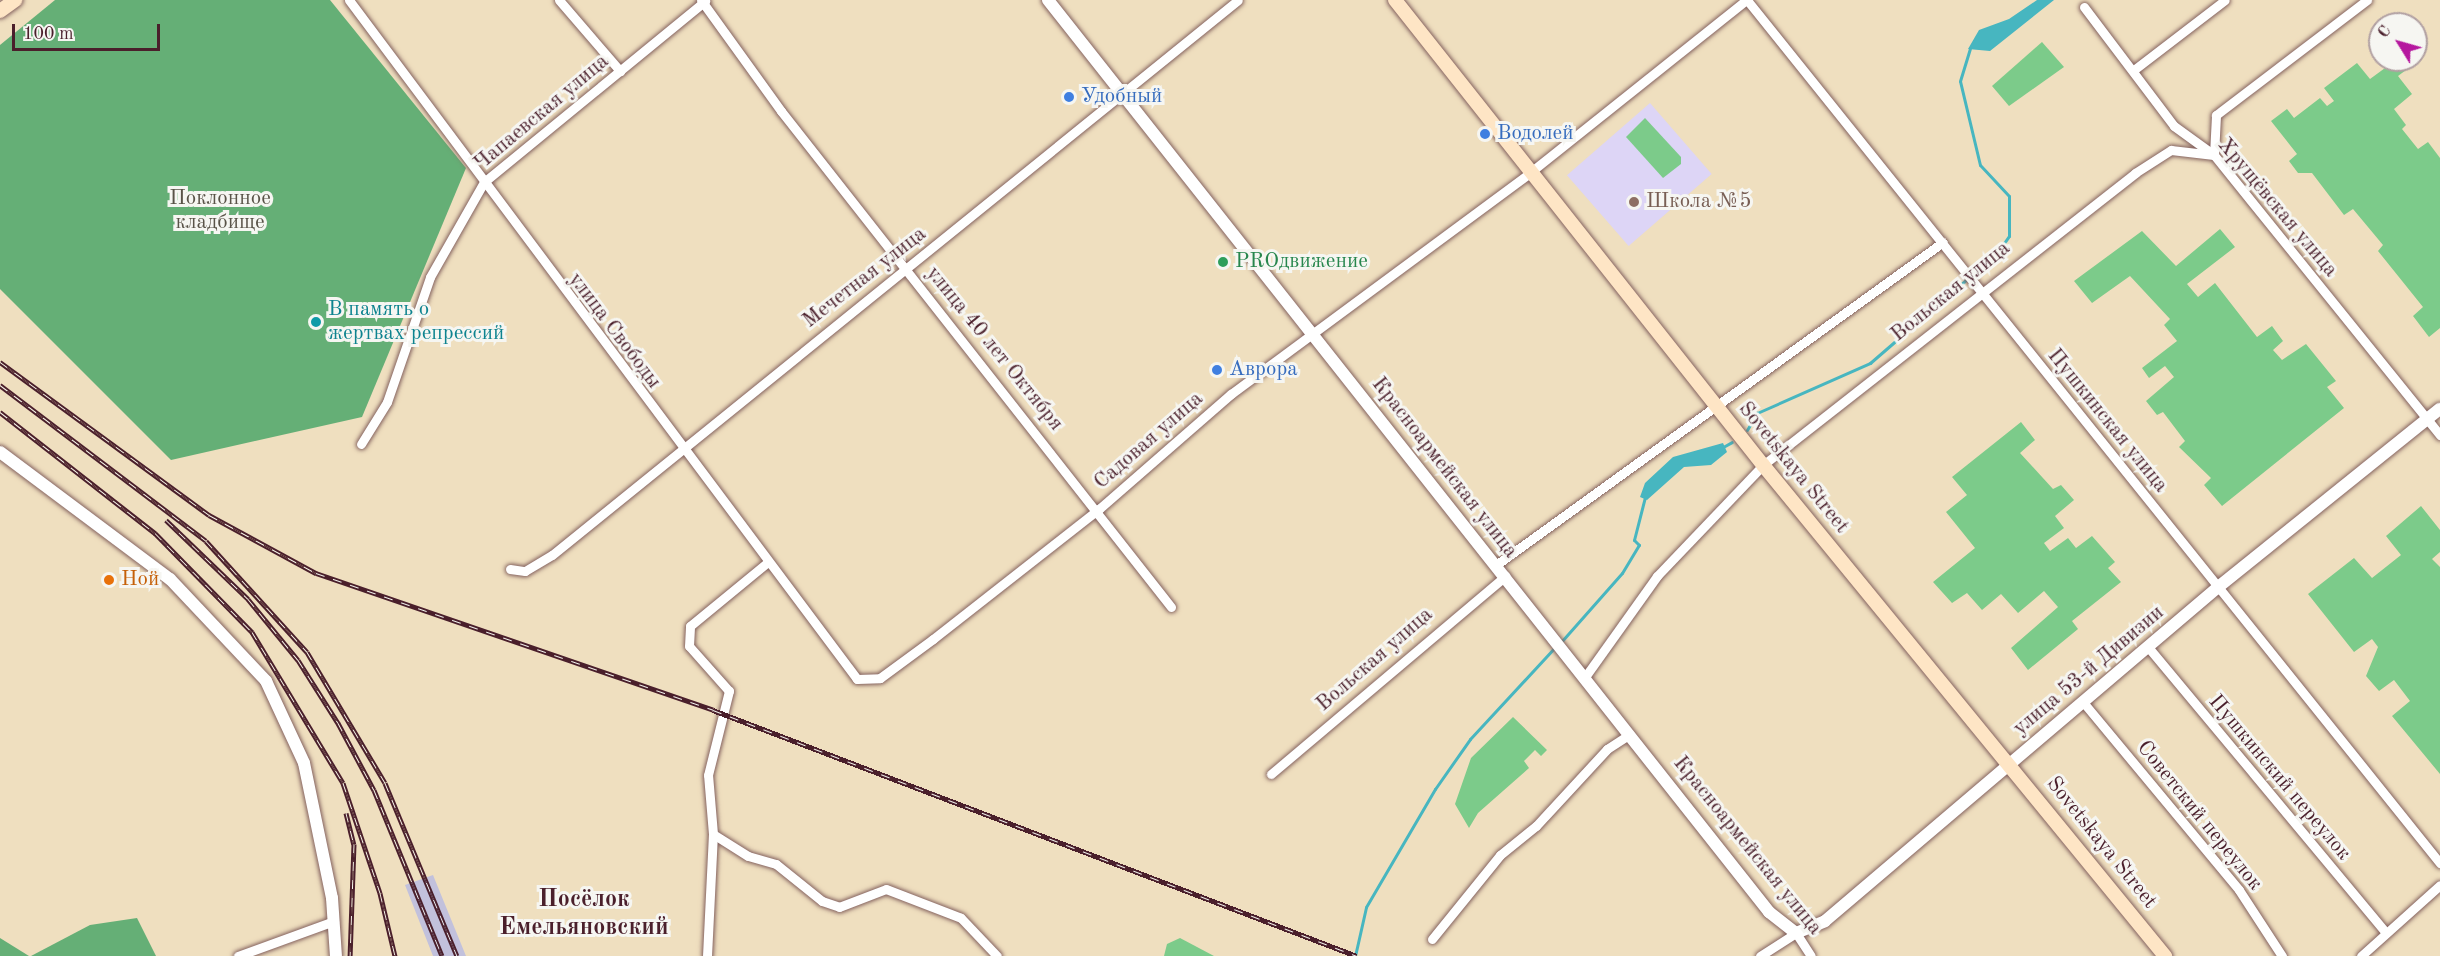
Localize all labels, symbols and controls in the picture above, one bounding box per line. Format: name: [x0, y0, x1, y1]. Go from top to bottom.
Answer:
scale bar: [15, 12, 164, 50]
north arrow: [2368, 12, 2428, 72]
text: С: [2376, 23, 2395, 41]
text: 100 m: [23, 25, 74, 43]
street label: Чапаевская улица: [470, 49, 614, 177]
place label: Удобный: [1081, 84, 1162, 110]
marker: Удобный: [1062, 90, 1076, 104]
place label: Водолей: [1497, 121, 1574, 147]
marker: Водолей: [1478, 127, 1492, 141]
street label: Хрущёвская улица: [2212, 133, 2342, 283]
park label: Поклонное кладбище: [169, 186, 271, 236]
place label: Школа №5: [1646, 189, 1752, 215]
marker: Школа №5: [1627, 195, 1641, 209]
street label: Мечетная улица: [798, 222, 932, 334]
street label: Вольская улица: [1886, 236, 2016, 348]
place label: PROдвижение: [1235, 249, 1368, 275]
marker: PROдвижение: [1216, 255, 1230, 269]
street label: улица 40 лет Октября: [920, 262, 1068, 436]
street label: улица Свободы: [562, 268, 666, 394]
place label: В память о жертвах репрессий: [328, 297, 504, 347]
marker: В память о жертвах репрессий: [309, 315, 323, 329]
street label: Пушкинская улица: [2041, 344, 2173, 498]
place label: Аврора: [1229, 357, 1298, 383]
marker: Аврора: [1210, 363, 1224, 377]
street label: Красноармейская улица: [1366, 373, 1522, 563]
street label: Садовая улица: [1089, 387, 1209, 495]
street label: Sovetskaya Street: [1732, 397, 1854, 539]
place label: Ной: [121, 567, 159, 593]
marker: Ной: [102, 573, 116, 587]
street label: улица 53-й Дивизии: [2009, 601, 2169, 741]
street label: Вольская улица: [1312, 603, 1438, 717]
street label: Пушкинский переулок: [2202, 690, 2356, 866]
street label: Советский переулок: [2131, 736, 2267, 896]
street label: Красноармейская улица: [1667, 752, 1827, 940]
street label: Sovetskaya Street: [2040, 772, 2162, 914]
district label: Посёлок Емельяновский: [499, 887, 669, 943]

